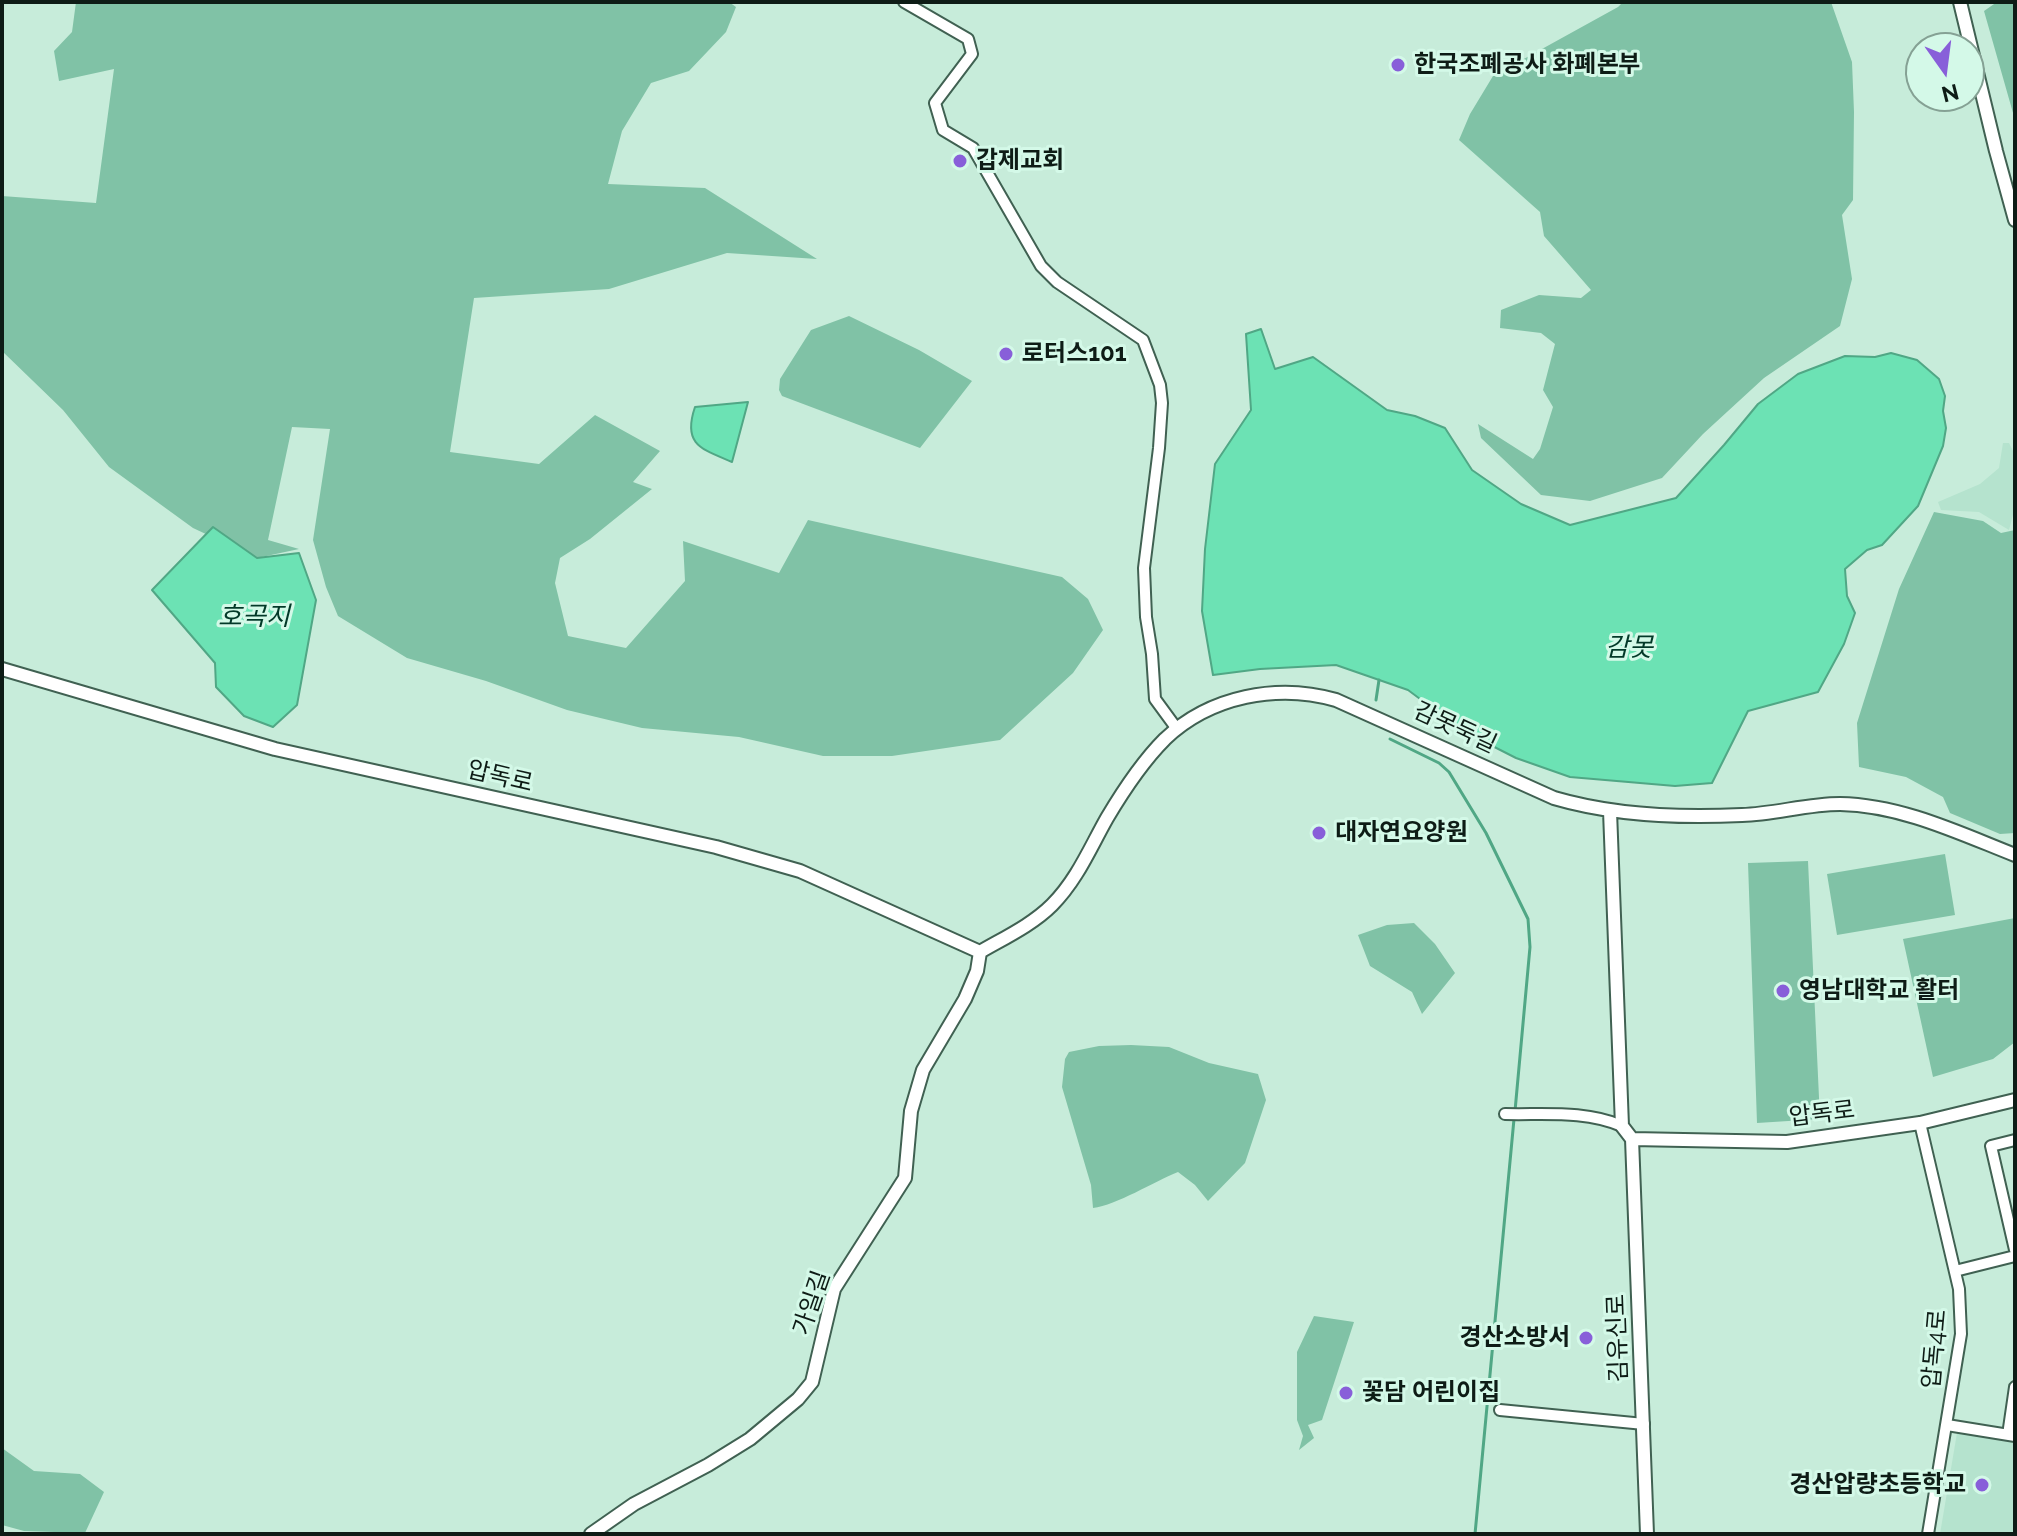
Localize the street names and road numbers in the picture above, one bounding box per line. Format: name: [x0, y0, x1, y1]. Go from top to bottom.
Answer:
street label: 감못둑길: [1409, 696, 1501, 760]
street label: 압독로: [464, 756, 536, 798]
street label: 압독로: [1787, 1096, 1857, 1132]
street label: 가일길: [788, 1267, 836, 1339]
street label: 김유신로: [1602, 1293, 1634, 1383]
street label: 압독4로: [1917, 1308, 1953, 1390]

